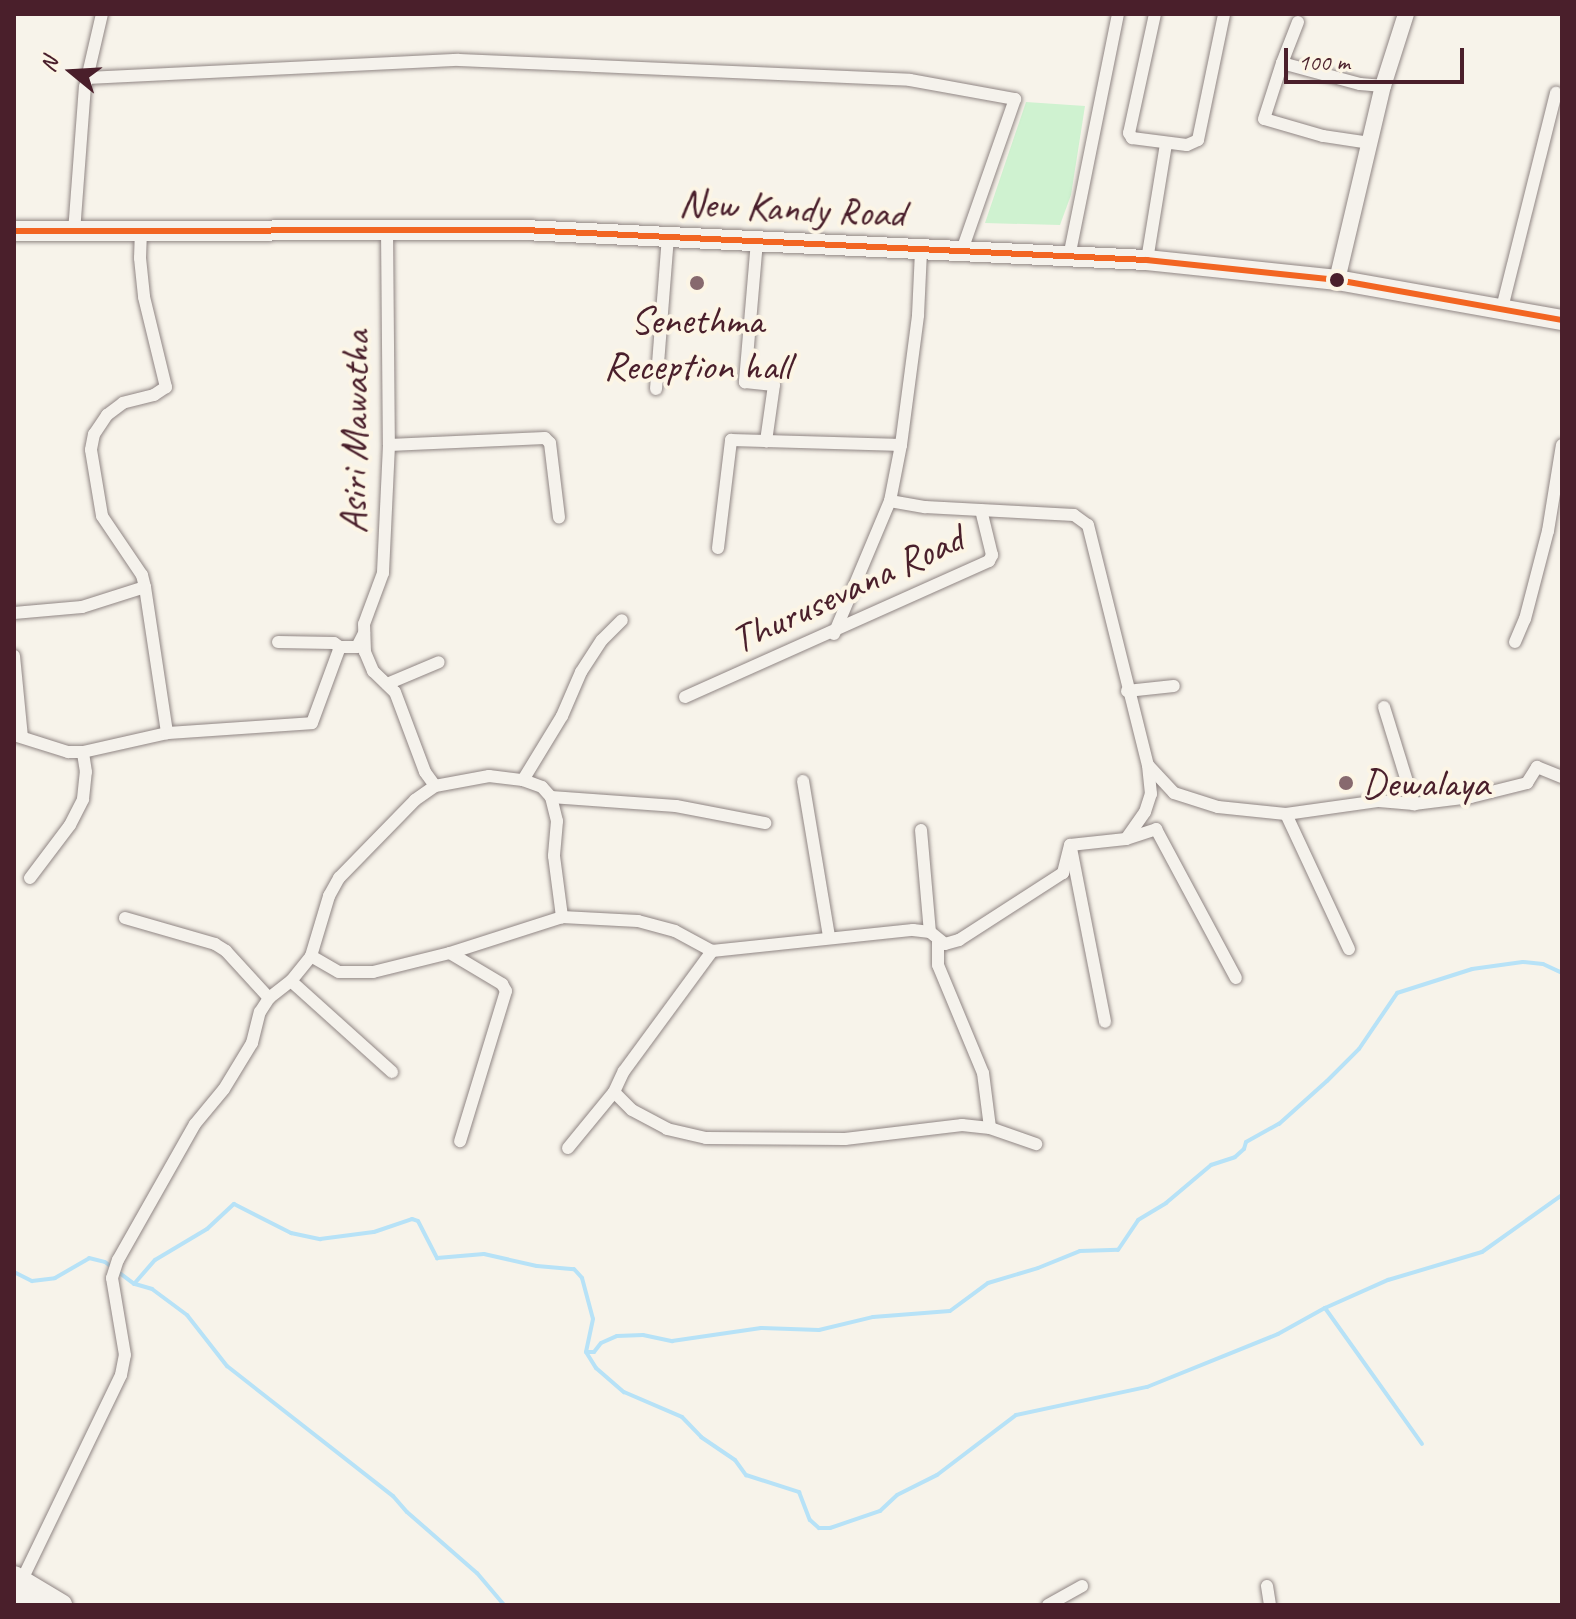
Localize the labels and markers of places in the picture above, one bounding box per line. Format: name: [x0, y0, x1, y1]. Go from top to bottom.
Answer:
unlabelled marker: [1329, 272, 1345, 288]
marker: Senethma Reception hall: [688, 274, 706, 292]
place label: Senethma Reception hall: [603, 296, 791, 390]
place label: Dewalaya: [1362, 759, 1490, 807]
marker: Dewalaya: [1337, 774, 1355, 792]

